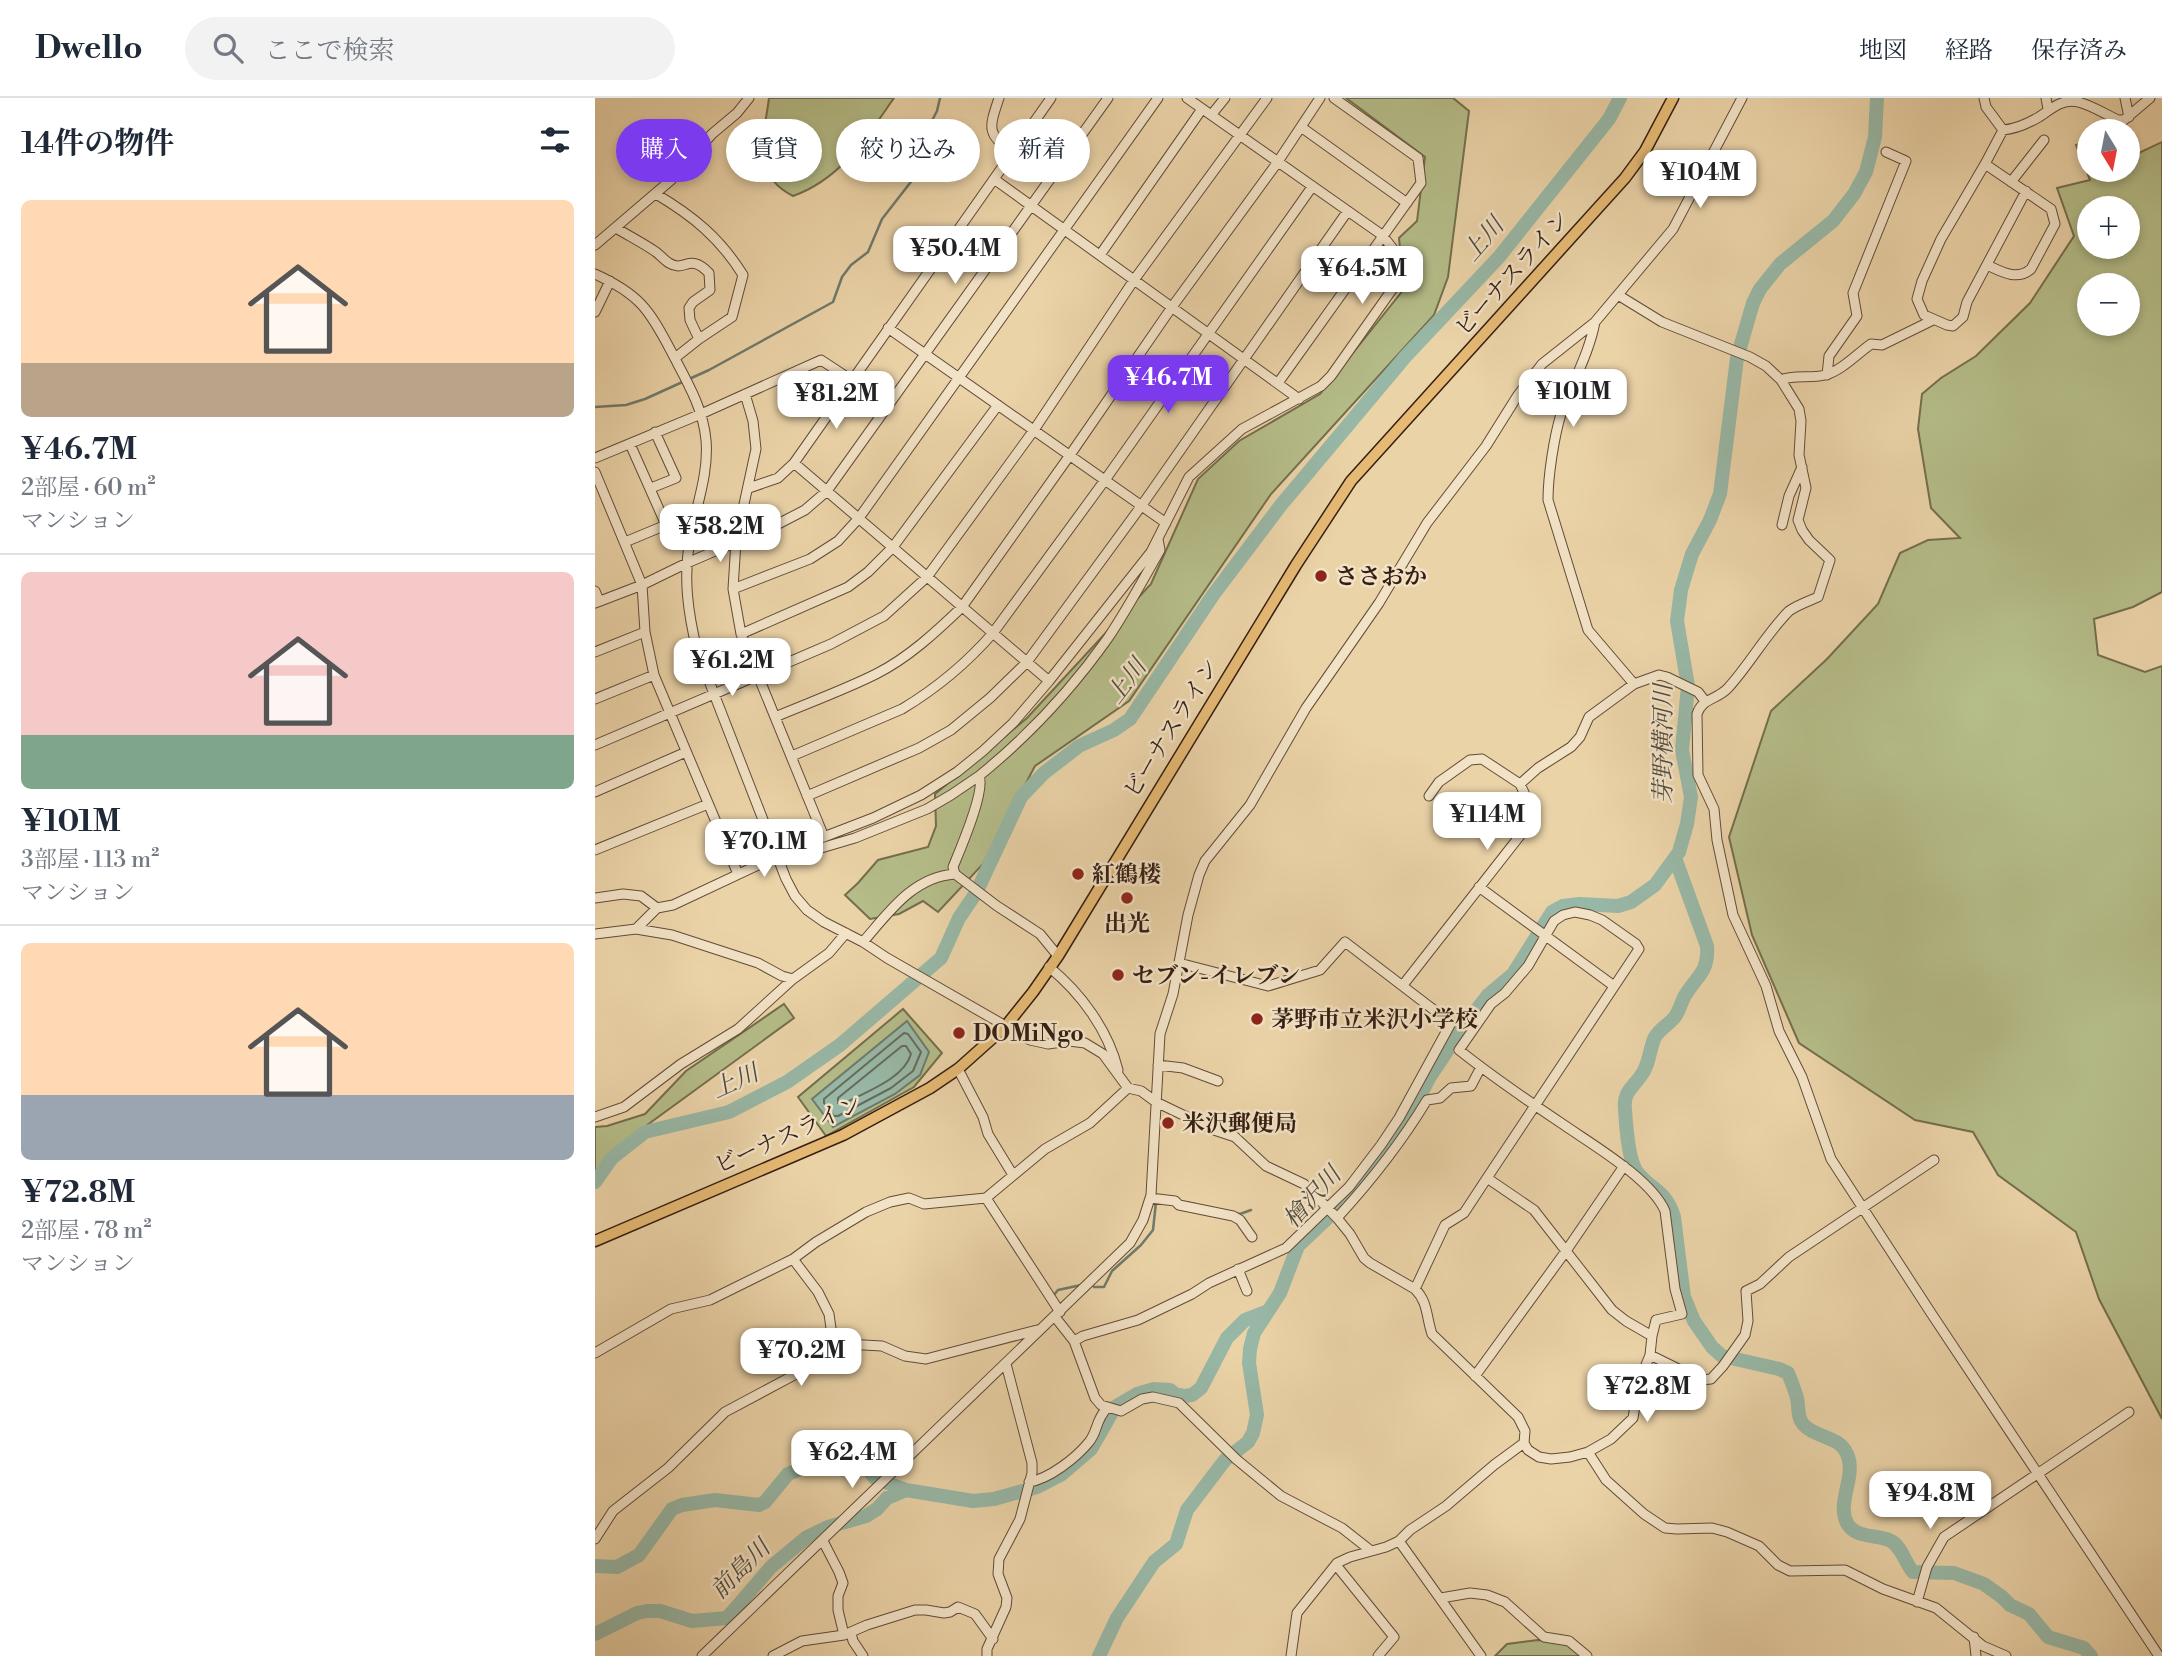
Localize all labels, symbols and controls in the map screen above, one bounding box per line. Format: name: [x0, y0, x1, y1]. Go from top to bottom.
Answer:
search box: [185, 17, 675, 80]
text: Dwello: [35, 28, 143, 69]
icon: search: [209, 29, 247, 67]
text: ここで検索: [265, 35, 395, 67]
text: 地図: [1859, 36, 1907, 66]
text: 経路: [1945, 36, 1993, 66]
text: 保存済み: [2031, 36, 2127, 66]
chip: 購入: [616, 119, 712, 182]
chip: 賃貸: [726, 119, 822, 182]
chip: 絞り込み: [836, 119, 980, 182]
chip: 新着: [994, 119, 1090, 182]
north arrow: [2077, 119, 2140, 182]
map controls: [2077, 119, 2140, 336]
icon: filters: [536, 121, 574, 159]
text: 14件の物件: [21, 125, 174, 163]
pin: ¥104M: [1651, 150, 1749, 210]
text: ¥104M: [1659, 159, 1741, 187]
button: +: [2077, 196, 2140, 259]
street label: ビーナスライン: [1449, 205, 1576, 342]
water label: 上川: [1457, 209, 1513, 268]
pin: ¥50.4M: [898, 226, 1012, 286]
text: ¥50.4M: [909, 235, 1001, 263]
icon: home: [235, 246, 361, 372]
pin: ¥64.5M: [1305, 246, 1419, 306]
text: ¥64.5M: [1317, 255, 1407, 283]
button: −: [2077, 273, 2140, 336]
pin: ¥46.7M: [1111, 356, 1225, 415]
text: ¥46.7M: [1124, 364, 1212, 392]
pin: ¥101M: [1524, 370, 1622, 429]
pin: ¥81.2M: [779, 372, 893, 431]
text: ¥101M: [1535, 378, 1611, 406]
text: ¥81.2M: [793, 380, 879, 408]
text: ¥46.7M: [21, 431, 137, 469]
text: 2部屋 · 60 m²: [21, 474, 156, 502]
pin: ¥58.2M: [663, 504, 777, 564]
text: マンション: [21, 507, 135, 535]
text: ¥58.2M: [676, 513, 764, 541]
place label: ささおか: [1335, 563, 1427, 591]
marker: ささおか: [1313, 568, 1329, 584]
icon: home: [235, 618, 361, 744]
pin: ¥61.2M: [675, 638, 789, 698]
text: ¥61.2M: [690, 647, 774, 675]
water label: 上川: [1100, 651, 1155, 710]
street label: ビーナスライン: [1118, 654, 1226, 803]
water label: 芽野横河川: [1649, 681, 1679, 804]
pin: ¥114M: [1438, 792, 1536, 852]
text: ¥114M: [1449, 801, 1525, 829]
text: ¥101M: [21, 803, 120, 841]
pin: ¥70.1M: [707, 820, 821, 879]
text: ¥70.1M: [721, 828, 807, 856]
text: 3部屋 · 113 m²: [21, 846, 159, 874]
place label: 紅鶴楼: [1092, 861, 1161, 889]
marker: 紅鶴楼: [1070, 866, 1086, 882]
text: マンション: [21, 879, 135, 907]
marker: 出光: [1119, 890, 1135, 906]
place label: 出光: [1104, 910, 1150, 938]
place label: セブン-イレブン: [1132, 962, 1300, 990]
marker: セブン-イレブン: [1110, 967, 1126, 983]
icon: home: [235, 989, 361, 1115]
place label: 茅野市立米沢小学校: [1271, 1006, 1478, 1034]
marker: 茅野市立米沢小学校: [1249, 1011, 1265, 1027]
place label: DOMiNgo: [973, 1020, 1084, 1048]
marker: DOMiNgo: [951, 1025, 967, 1041]
water label: 上川: [707, 1057, 766, 1105]
street label: ビーナスライン: [710, 1090, 866, 1180]
place label: 米沢郵便局: [1182, 1110, 1297, 1138]
marker: 米沢郵便局: [1160, 1115, 1176, 1131]
water label: 檜沢川: [1278, 1159, 1350, 1234]
text: ¥72.8M: [21, 1174, 135, 1212]
text: 2部屋 · 78 m²: [21, 1217, 152, 1245]
text: マンション: [21, 1250, 135, 1278]
pin: ¥70.2M: [744, 1328, 858, 1388]
text: ¥70.2M: [756, 1337, 846, 1365]
pin: ¥72.8M: [1590, 1364, 1704, 1424]
text: ¥72.8M: [1603, 1373, 1691, 1401]
pin: ¥62.4M: [795, 1430, 909, 1490]
text: ¥62.4M: [807, 1439, 897, 1467]
pin: ¥94.8M: [1873, 1472, 1987, 1531]
text: ¥94.8M: [1885, 1480, 1975, 1508]
water label: 前島川: [705, 1532, 779, 1606]

